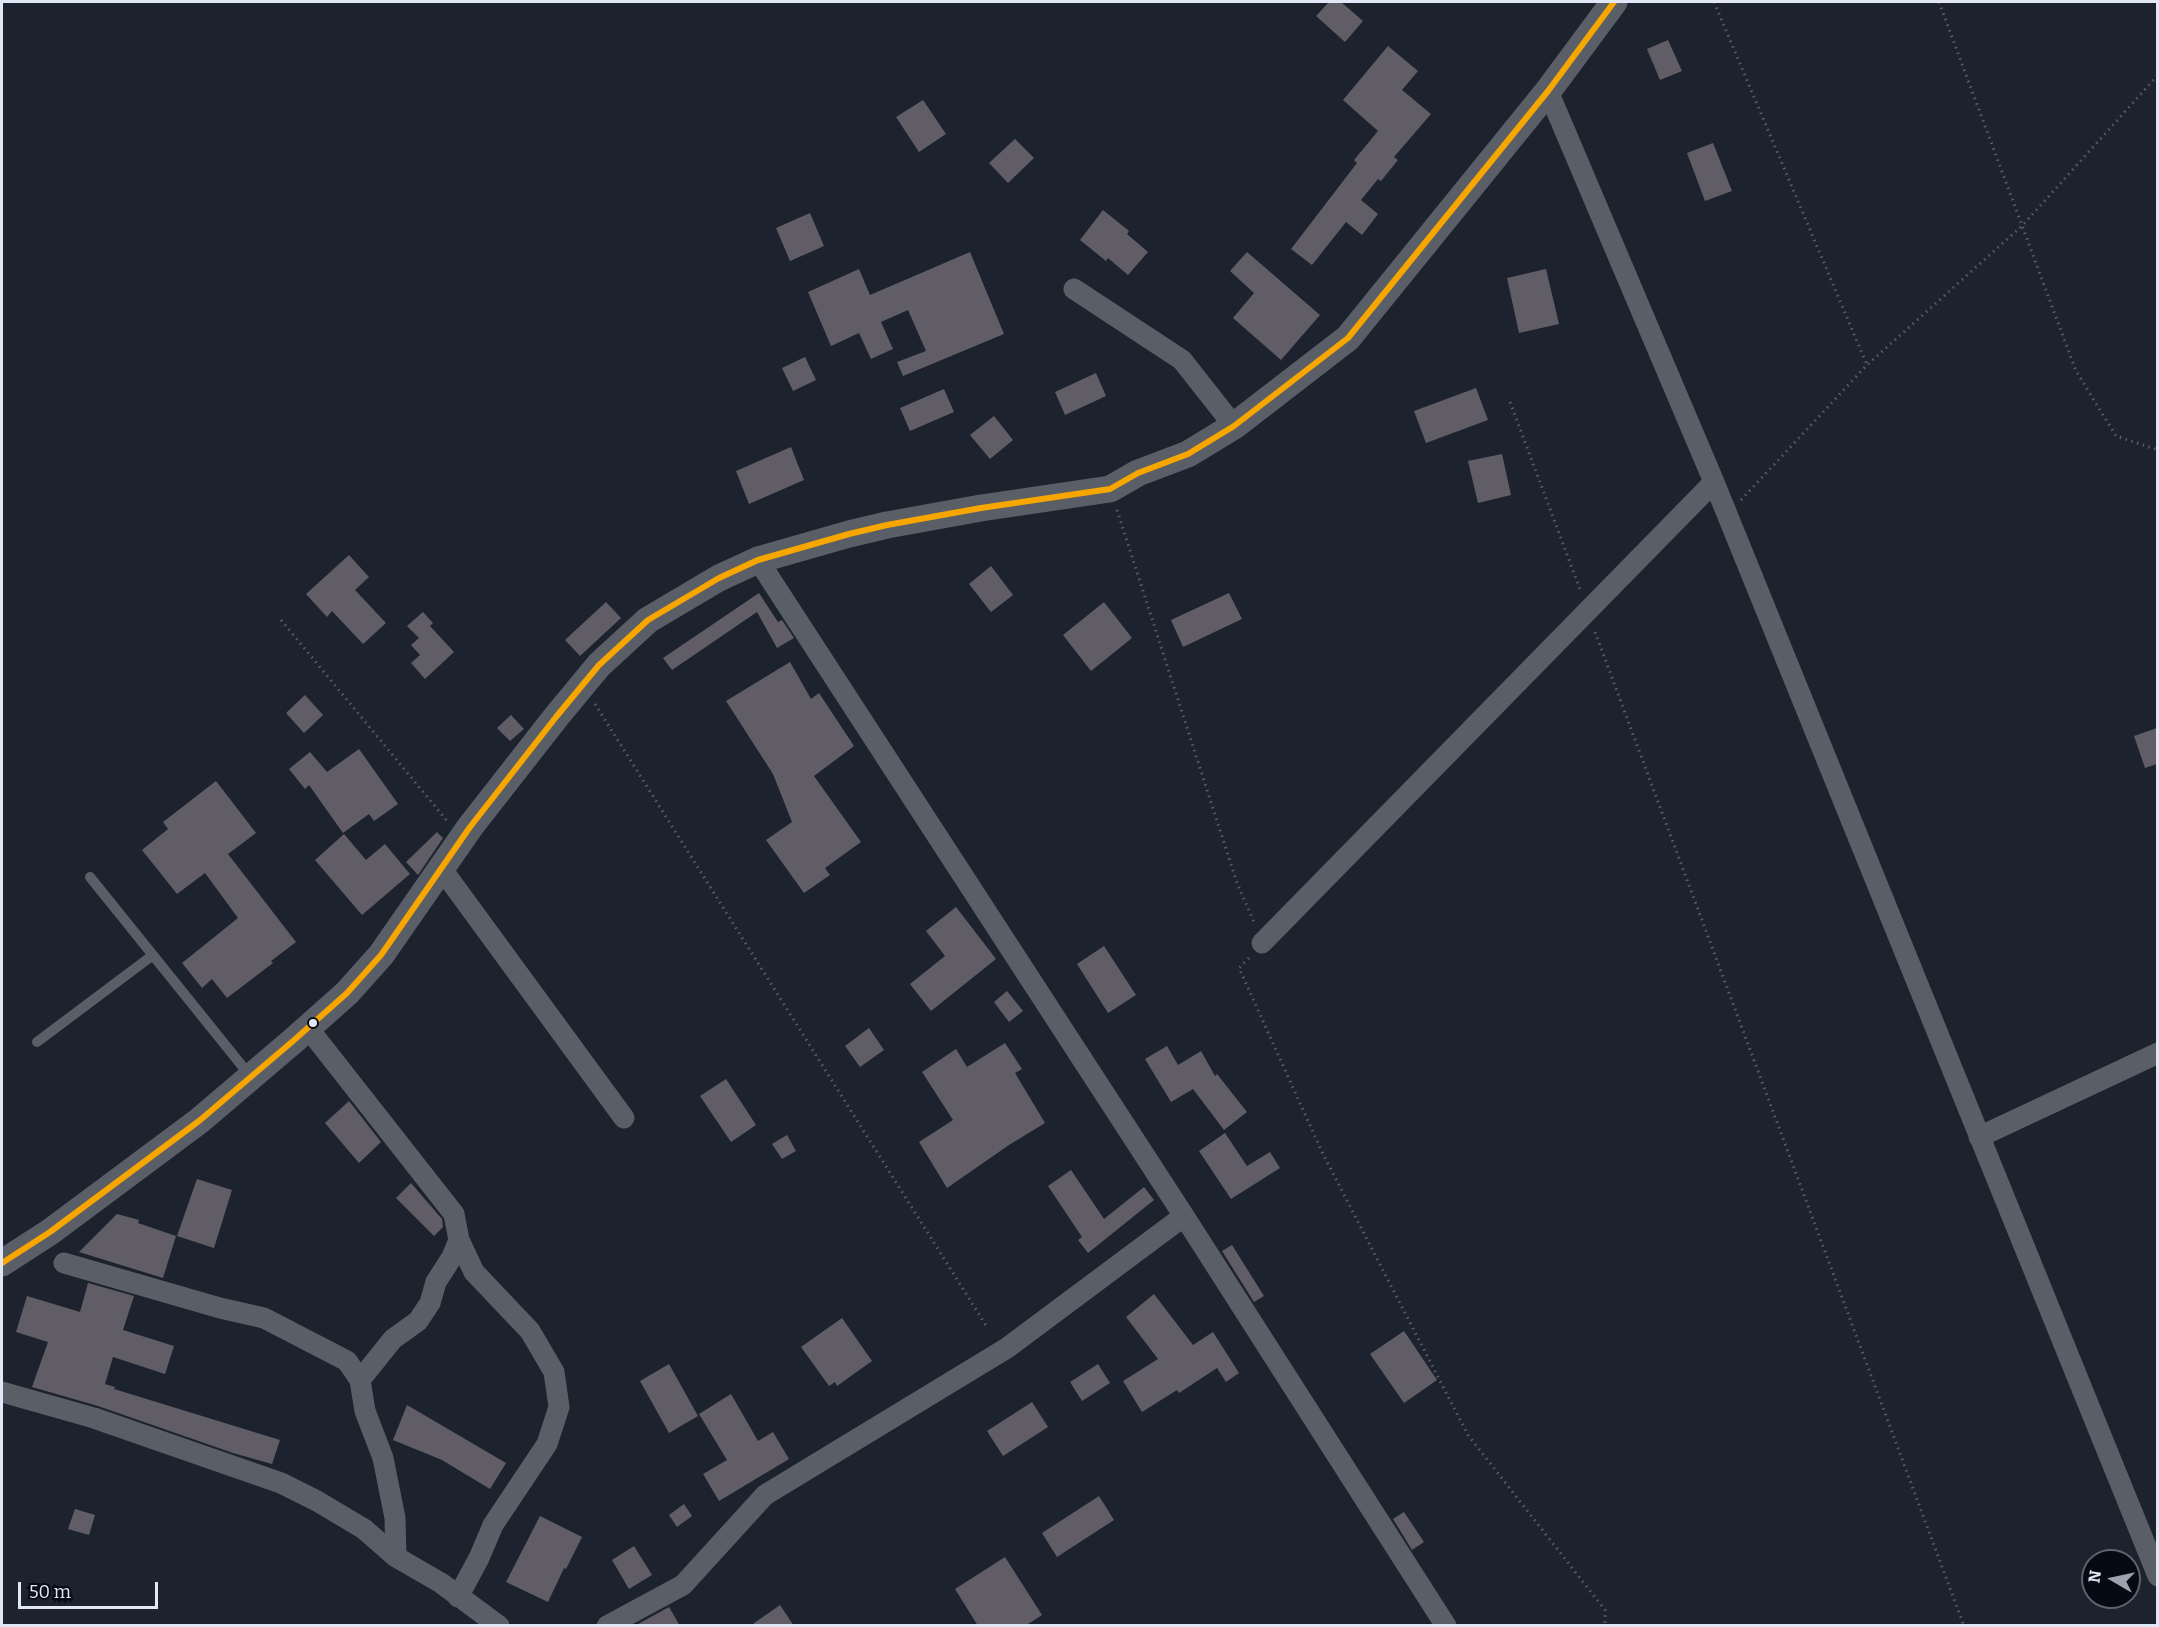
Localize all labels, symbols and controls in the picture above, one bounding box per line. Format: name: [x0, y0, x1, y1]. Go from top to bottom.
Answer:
unlabelled marker: [307, 1017, 319, 1029]
north arrow: [2081, 1549, 2141, 1609]
text: N: [2084, 1569, 2105, 1584]
scale bar: [21, 1570, 160, 1608]
text: 50 m: [29, 1581, 71, 1603]

